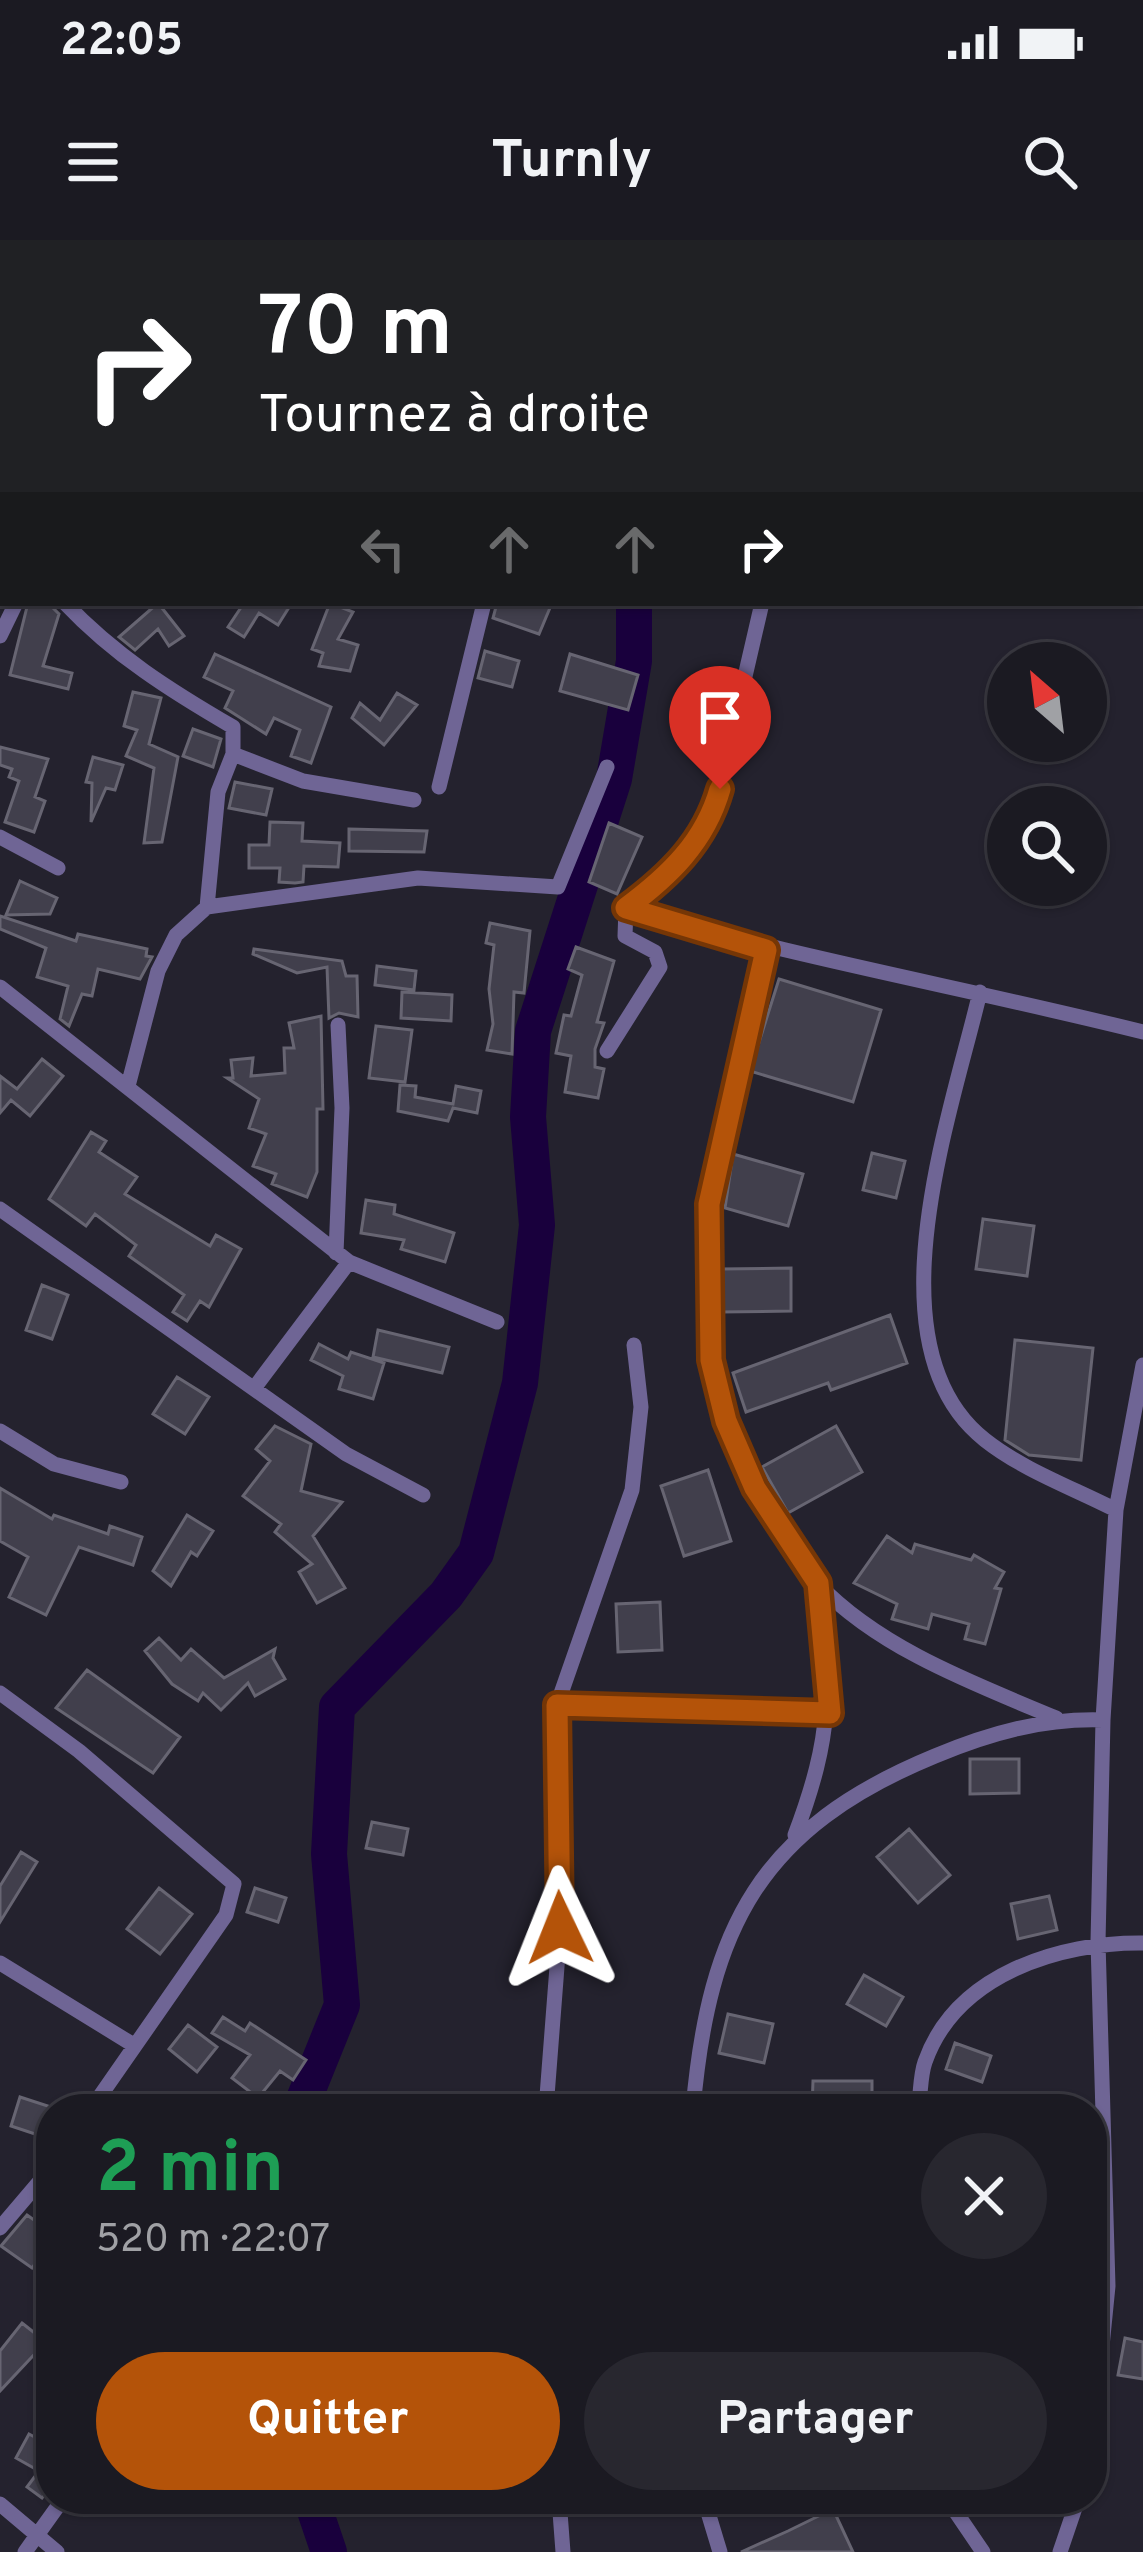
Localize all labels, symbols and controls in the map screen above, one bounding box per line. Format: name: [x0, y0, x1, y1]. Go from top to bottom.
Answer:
text: 22:05: [60, 14, 183, 71]
text: Turnly: [491, 128, 652, 197]
icon: menu: [60, 129, 126, 195]
icon: search: [1017, 129, 1083, 195]
text: 70 m: [258, 279, 453, 385]
icon: right: [60, 288, 216, 444]
text: Tournez à droite: [258, 383, 650, 452]
icon: left: [350, 516, 416, 582]
icon: ahead: [476, 516, 542, 582]
icon: ahead: [602, 516, 668, 582]
icon: right: [728, 516, 794, 582]
north arrow: [987, 642, 1107, 762]
map controls: [987, 642, 1107, 906]
pin: [669, 666, 771, 789]
icon: arrive: [687, 684, 753, 750]
button: search: [987, 786, 1107, 906]
position arrow: [497, 1865, 623, 1991]
text: 2 min: [96, 2126, 284, 2218]
button: close: [921, 2133, 1047, 2259]
text: 520 m · 22:07: [96, 2217, 330, 2266]
button: Quitter: [96, 2352, 560, 2490]
button: Partager: [584, 2352, 1047, 2490]

